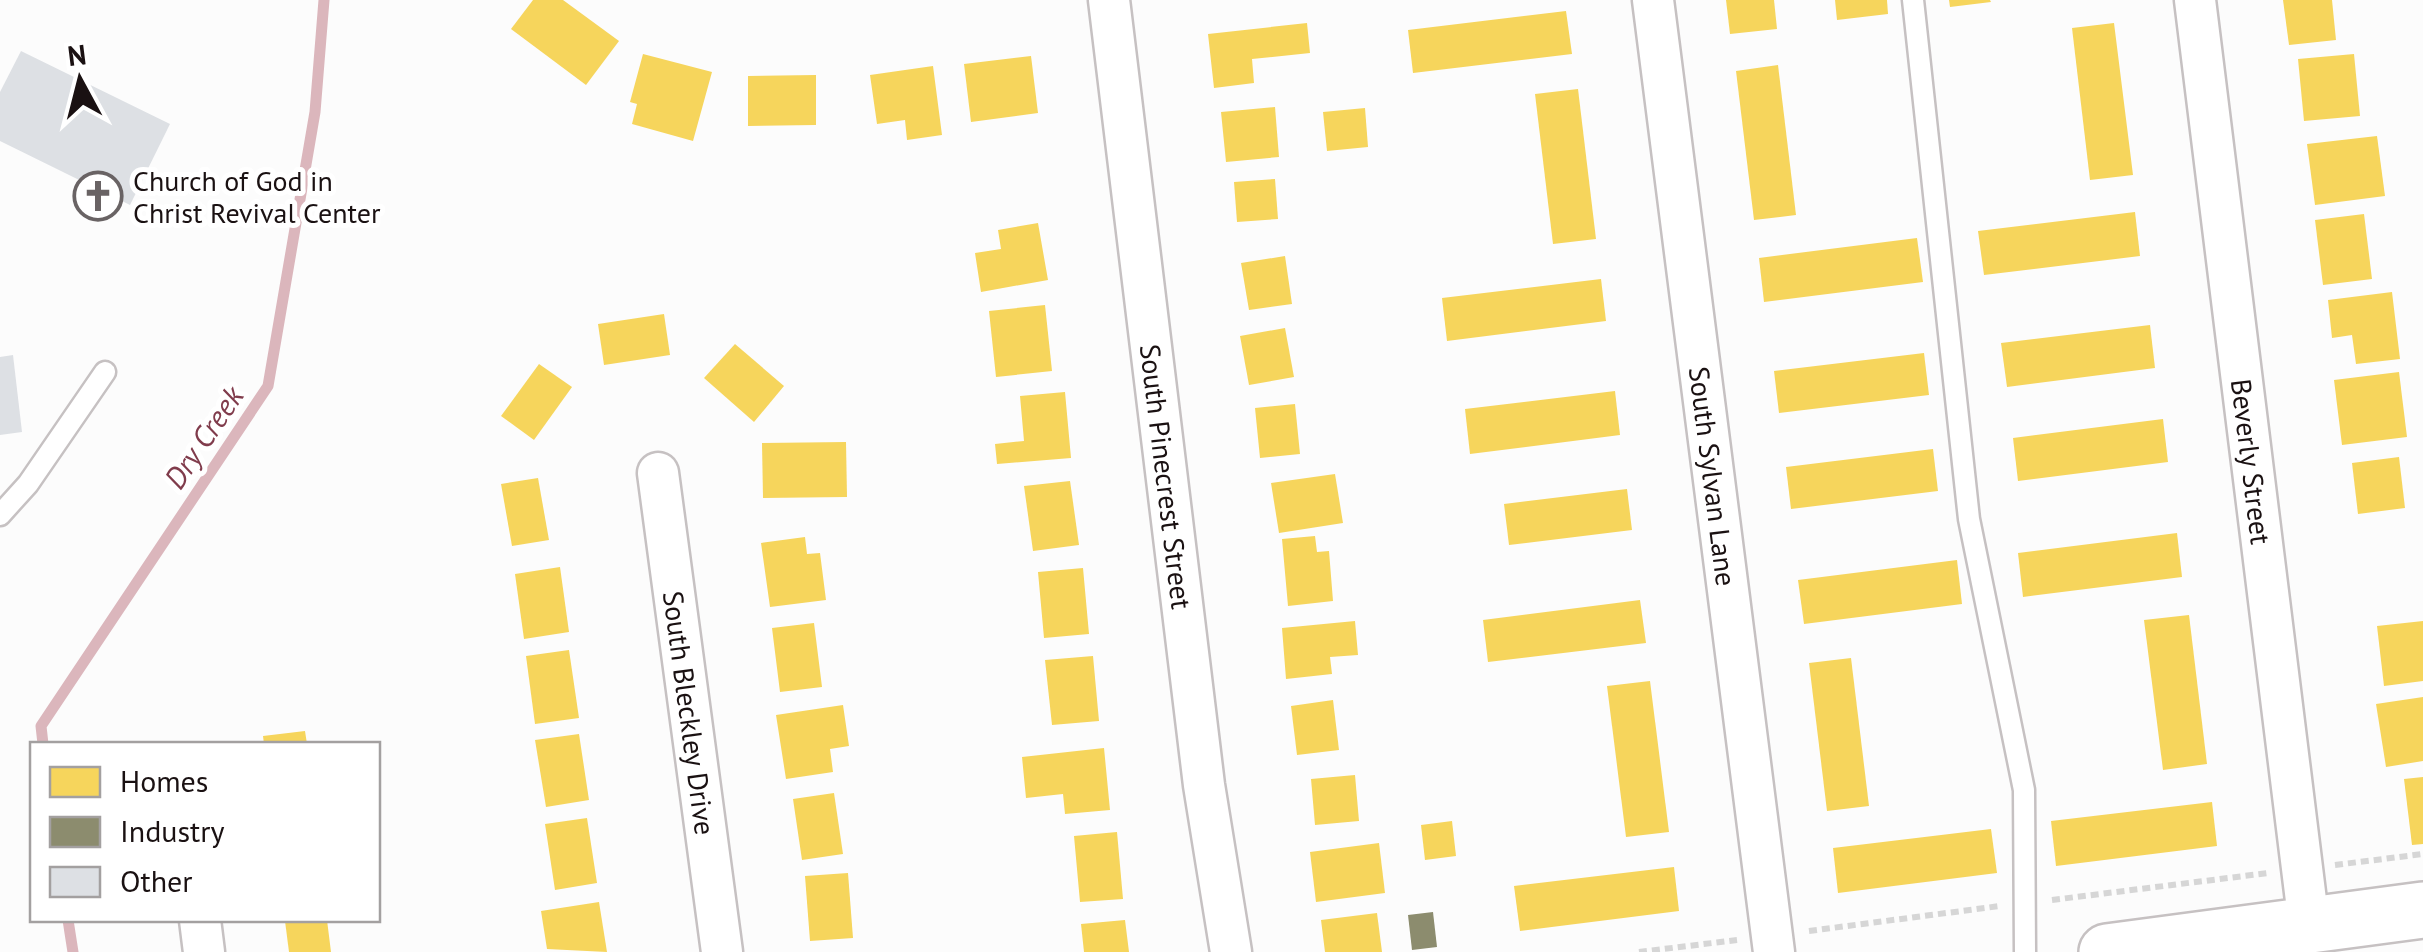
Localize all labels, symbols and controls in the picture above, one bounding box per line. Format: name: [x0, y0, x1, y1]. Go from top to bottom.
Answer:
north arrow: [30, 30, 130, 130]
text: N: [66, 35, 88, 74]
place label: Church of God in Christ Revival Center: [133, 162, 381, 231]
church icon: Church of God in Christ Revival Center: [72, 170, 124, 222]
street label: South Pinecrest Street: [1132, 342, 1201, 612]
street label: South Sylvan Lane: [1681, 364, 1746, 588]
water label: Dry Creek: [155, 377, 252, 496]
street label: Beverly Street: [2223, 377, 2280, 547]
street label: South Bleckley Drive: [655, 589, 725, 837]
legend: [30, 742, 380, 922]
text: Homes: [120, 761, 208, 800]
text: Industry: [120, 811, 224, 850]
text: Other: [120, 861, 193, 900]

